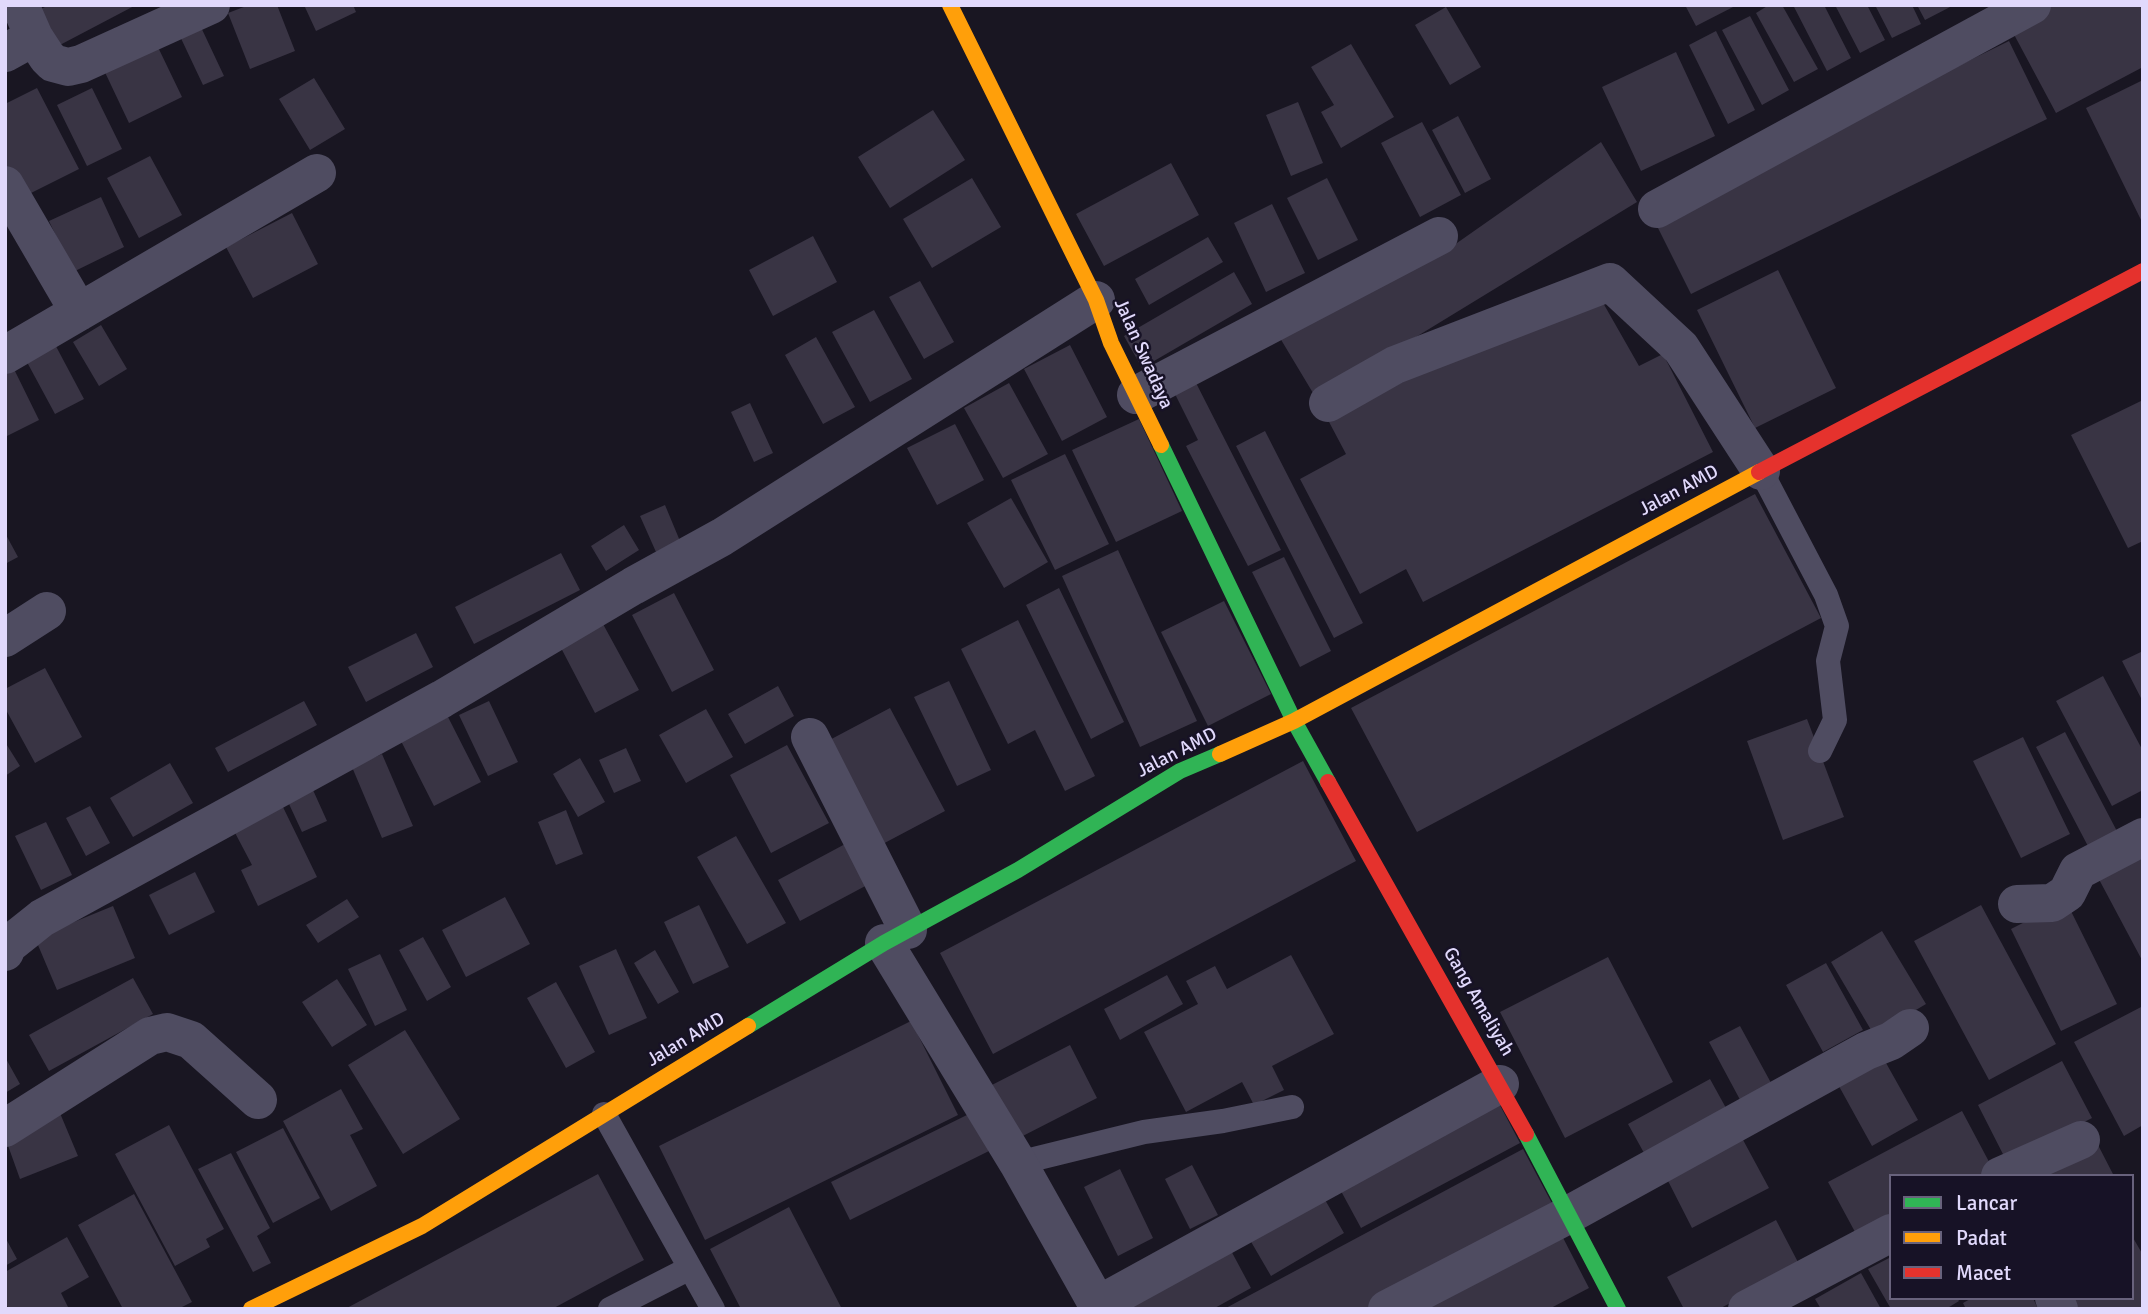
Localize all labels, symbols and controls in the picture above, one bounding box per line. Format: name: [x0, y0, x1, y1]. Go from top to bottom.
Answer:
street label: Jalan Swadaya: [1108, 295, 1178, 413]
street label: Jalan AMD: [1635, 461, 1723, 521]
street label: Jalan AMD: [1133, 723, 1221, 783]
street label: Gang Amaliyah: [1438, 944, 1518, 1060]
street label: Jalan AMD: [643, 1008, 729, 1072]
legend: [1889, 1174, 2134, 1300]
text: Lancar: [1956, 1190, 2017, 1216]
text: Padat: [1956, 1225, 2007, 1251]
text: Macet: [1956, 1260, 2011, 1286]

